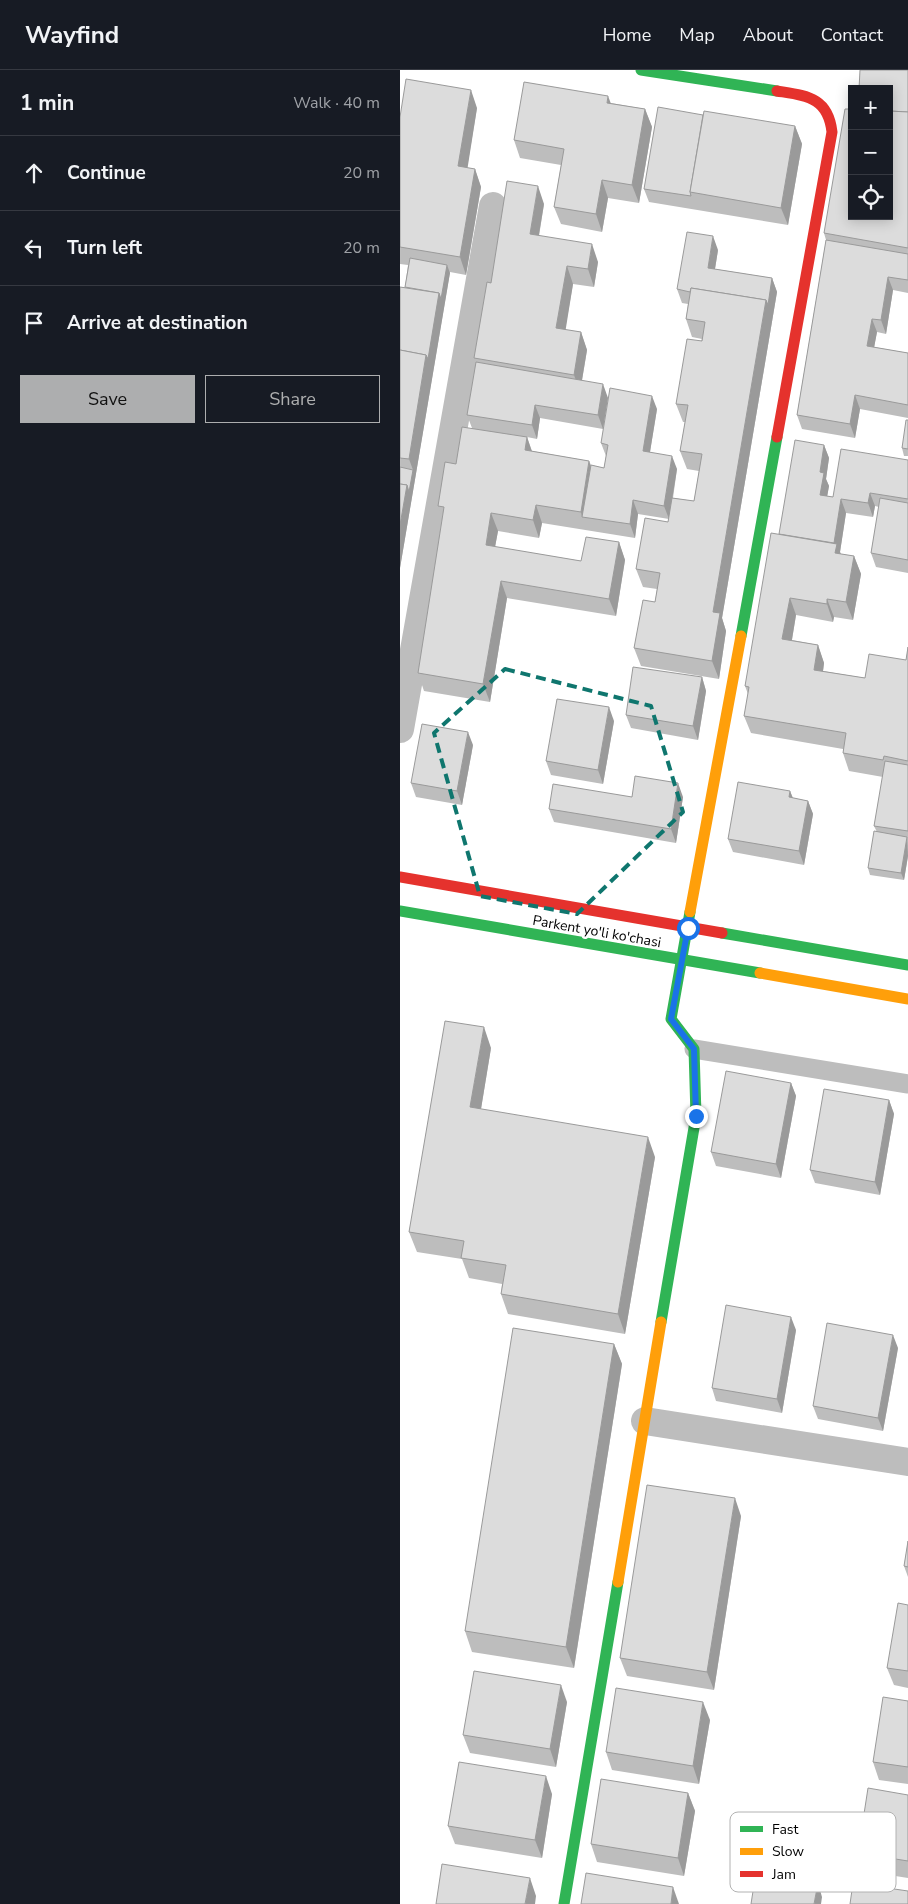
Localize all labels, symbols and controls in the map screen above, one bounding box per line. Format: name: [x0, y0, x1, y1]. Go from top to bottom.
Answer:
text: Wayfind: [25, 19, 119, 51]
text: Home: [603, 23, 651, 47]
text: Map: [679, 23, 715, 47]
text: About: [743, 23, 793, 47]
text: Contact: [821, 23, 883, 47]
map controls: [848, 85, 893, 220]
button: +: [848, 85, 893, 130]
text: 1 min: [20, 89, 74, 117]
text: Walk · 40 m: [293, 92, 380, 114]
button: −: [848, 130, 893, 175]
icon: ahead: [20, 159, 48, 187]
text: Continue: [67, 160, 146, 186]
text: 20 m: [343, 162, 380, 184]
button: locate: [848, 175, 893, 220]
icon: left: [20, 234, 48, 262]
text: Turn left: [67, 235, 142, 261]
text: 20 m: [343, 237, 380, 259]
icon: arrive: [20, 309, 48, 337]
text: Arrive at destination: [67, 310, 248, 336]
button: Save: [20, 375, 195, 423]
button: Share: [205, 375, 380, 423]
street label: Parkent yo'li ko'chasi: [531, 911, 663, 952]
route start: [677, 917, 700, 940]
route end: [685, 1105, 708, 1128]
legend: [730, 1812, 896, 1892]
text: Fast: [772, 1820, 798, 1839]
text: Slow: [772, 1842, 804, 1861]
text: Jam: [771, 1865, 796, 1884]

